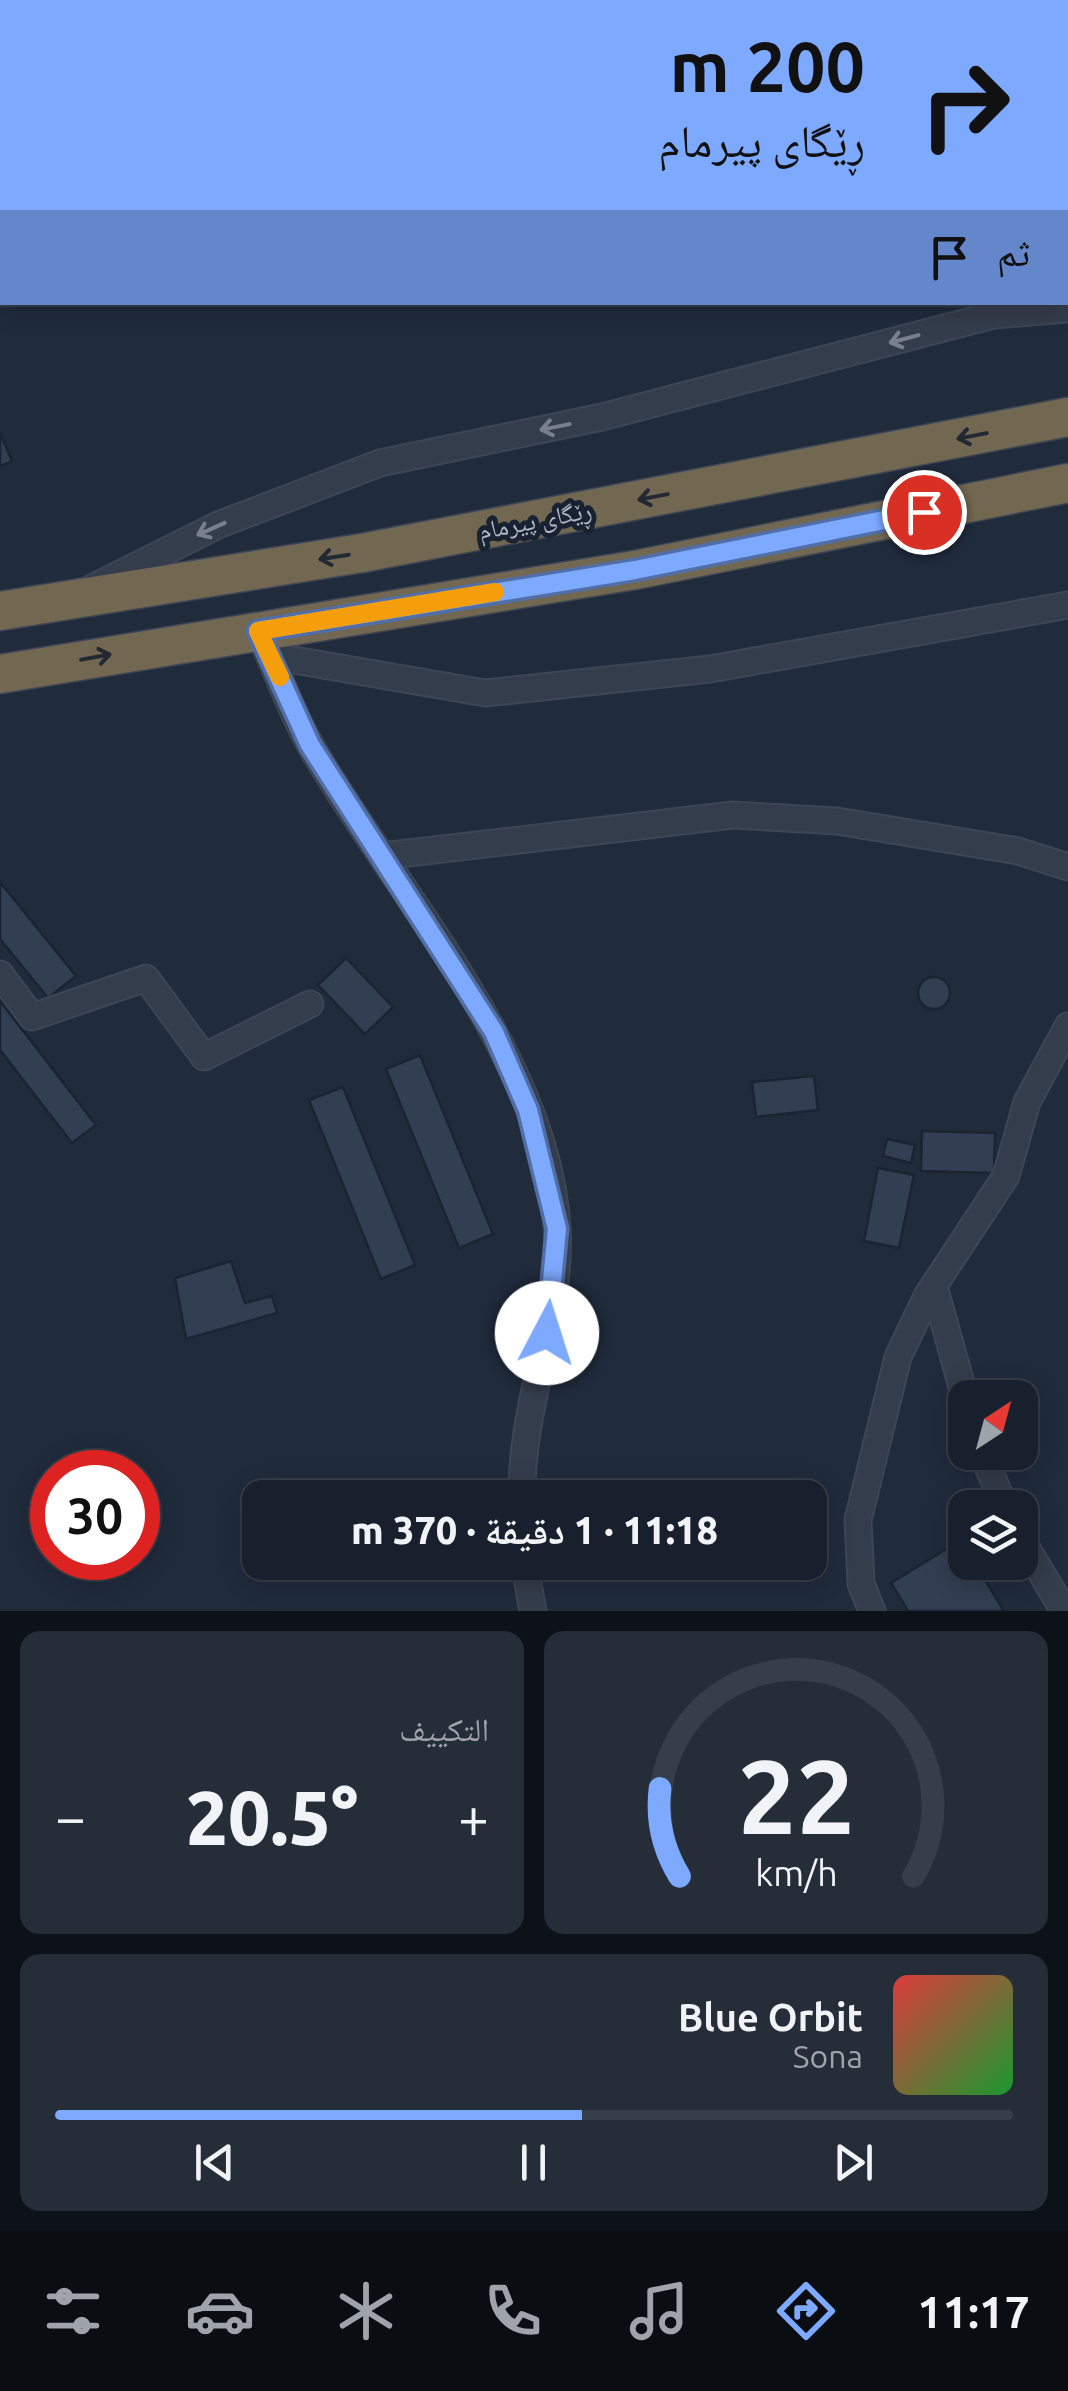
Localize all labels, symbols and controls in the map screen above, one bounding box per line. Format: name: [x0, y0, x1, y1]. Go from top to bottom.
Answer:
text: 200 m: [670, 27, 865, 105]
icon: right: [900, 40, 1030, 170]
text: ڕێگای پیرمام: [658, 115, 865, 166]
icon: arrive: [922, 230, 977, 285]
text: ثم: [997, 231, 1030, 273]
one-way arrow: [889, 331, 920, 350]
one-way arrow: [540, 418, 572, 437]
one-way arrow: [957, 427, 989, 446]
pin: [882, 470, 967, 555]
icon: arrive: [897, 485, 952, 540]
one-way arrow: [637, 488, 670, 507]
street label: ڕێگای پیرمام: [476, 495, 595, 550]
one-way arrow: [196, 521, 227, 539]
one-way arrow: [318, 548, 350, 567]
one-way arrow: [79, 647, 112, 666]
position arrow: [495, 1281, 599, 1385]
north arrow: [948, 1380, 1038, 1470]
map controls: [948, 1380, 1038, 1580]
speed limit sign: 30: [30, 1450, 160, 1580]
button: layers: [948, 1490, 1038, 1580]
text: 11:18 · 1 دقيقة · 370 m: [351, 1509, 718, 1551]
text: التكييف: [399, 1711, 489, 1747]
text: 22: [737, 1737, 855, 1854]
text: 20.5°: [186, 1775, 358, 1859]
text: −: [55, 1786, 86, 1847]
text: +: [458, 1786, 489, 1847]
text: km/h: [755, 1853, 837, 1893]
text: Blue Orbit: [678, 1996, 863, 2038]
text: Sona: [793, 2038, 863, 2074]
icon: previous: [187, 2135, 242, 2190]
icon: pause: [506, 2135, 561, 2190]
icon: next: [826, 2135, 881, 2190]
icon: filters: [38, 2276, 108, 2346]
icon: car: [185, 2276, 255, 2346]
icon: climate: [331, 2276, 401, 2346]
icon: phone: [478, 2276, 548, 2346]
icon: music: [624, 2276, 694, 2346]
icon: directions: [771, 2276, 841, 2346]
text: 11:17: [917, 2286, 1030, 2337]

